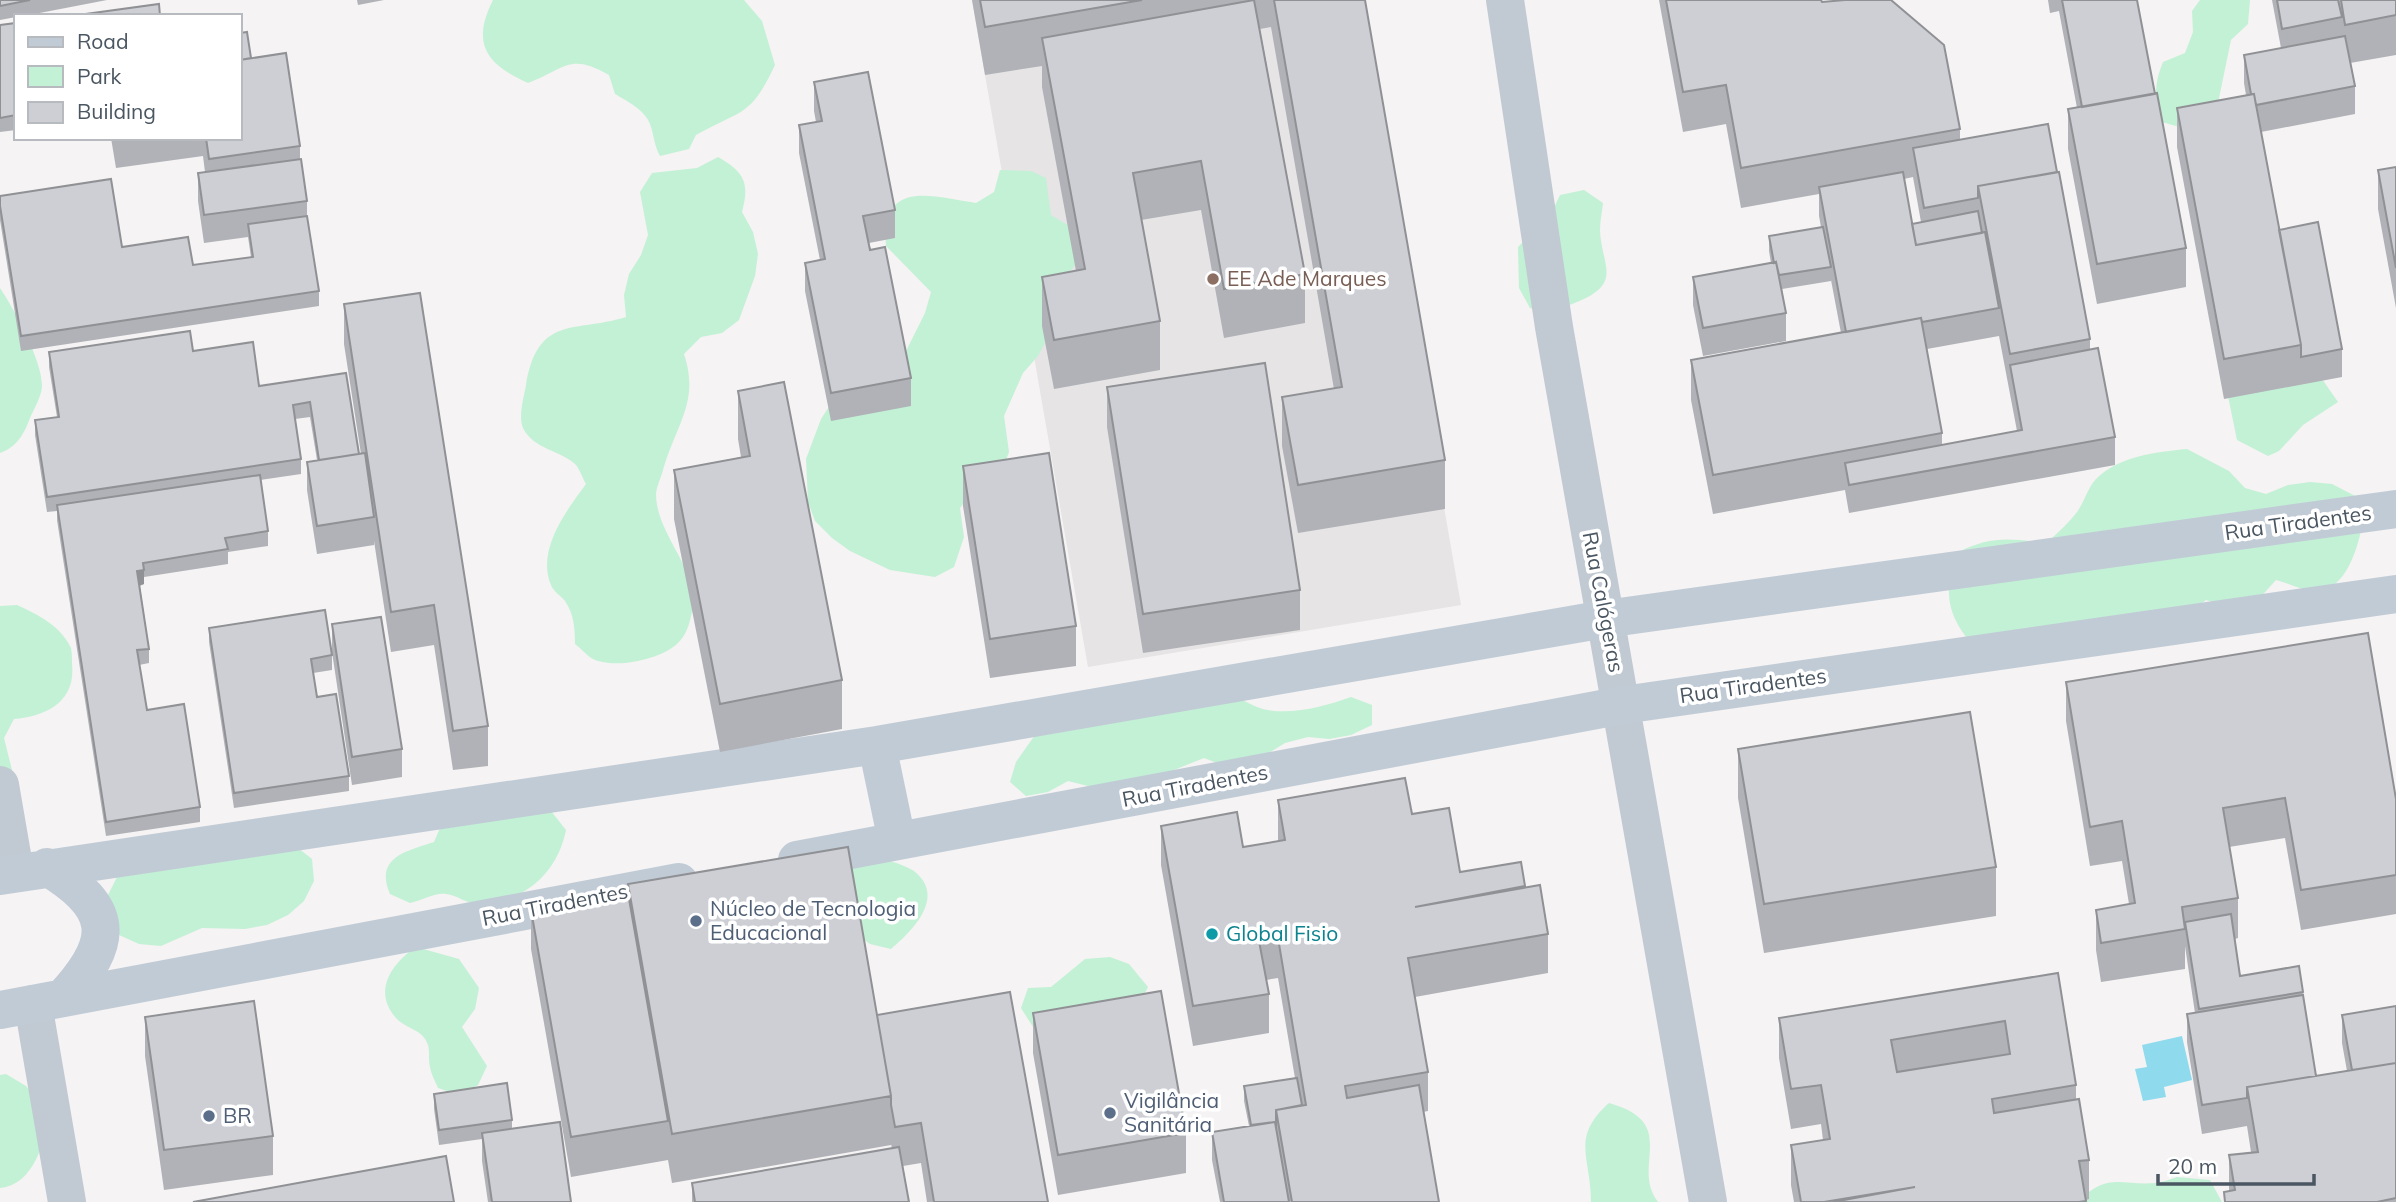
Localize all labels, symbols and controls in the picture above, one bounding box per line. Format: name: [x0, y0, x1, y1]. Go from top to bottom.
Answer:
legend: [14, 14, 242, 140]
text: Road: [77, 28, 128, 54]
text: Park: [77, 63, 121, 89]
text: Building: [77, 98, 156, 124]
place label: EE Ade Marques: [1227, 265, 1387, 291]
marker: EE Ade Marques: [1205, 271, 1221, 287]
street label: Rua Tiradentes: [2223, 499, 2373, 545]
street label: Rua Calógeras: [1578, 529, 1630, 674]
street label: Rua Tiradentes: [1678, 662, 1828, 708]
street label: Rua Tiradentes: [1120, 758, 1270, 812]
street label: Rua Tiradentes: [480, 877, 630, 931]
place label: Núcleo de Tecnologia Educacional: [710, 895, 916, 945]
marker: Núcleo de Tecnologia Educacional: [688, 913, 704, 929]
place label: Global Fisio: [1226, 920, 1338, 946]
marker: Global Fisio: [1204, 926, 1220, 942]
place label: Vigilância Sanitária: [1124, 1087, 1219, 1137]
place label: BR: [223, 1102, 252, 1128]
marker: Vigilância Sanitária: [1102, 1105, 1118, 1121]
marker: BR: [201, 1108, 217, 1124]
scale bar: [2158, 1142, 2314, 1186]
text: 20 m: [2168, 1153, 2217, 1179]

